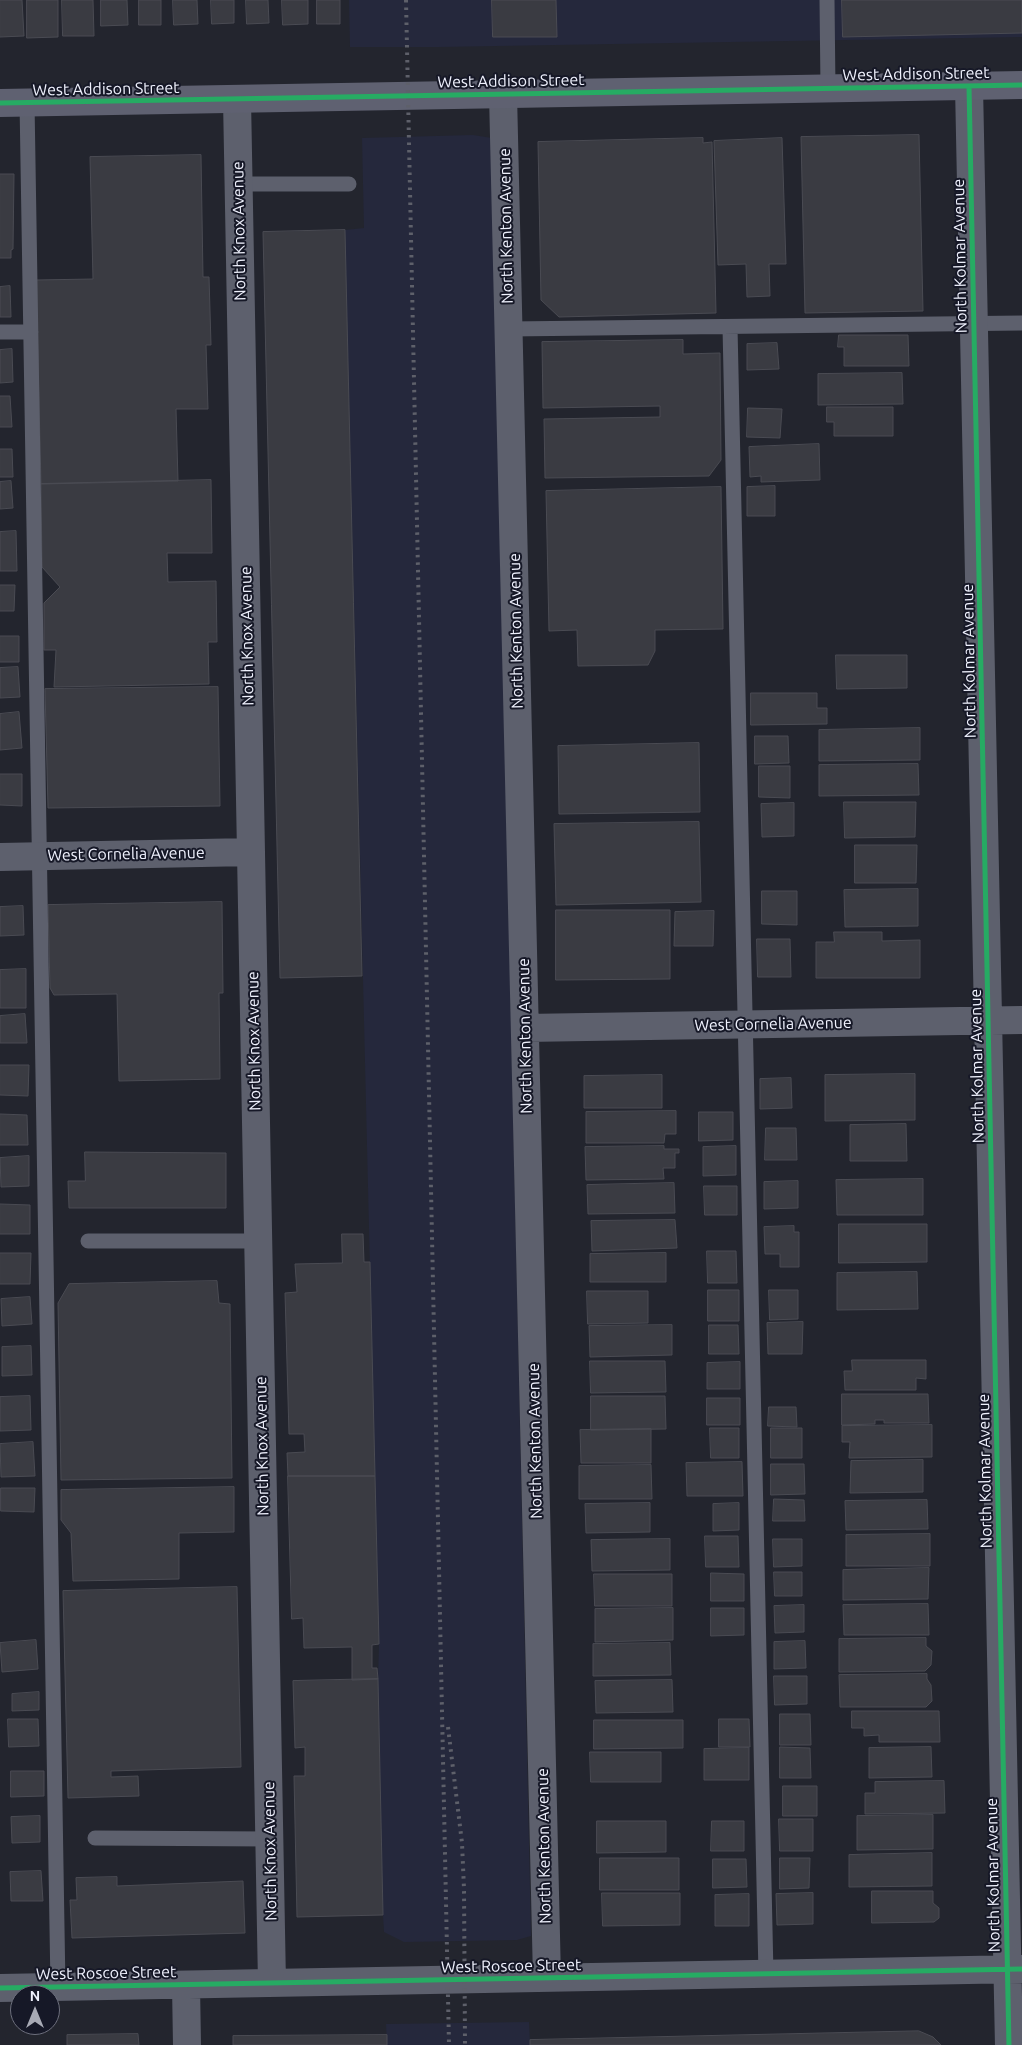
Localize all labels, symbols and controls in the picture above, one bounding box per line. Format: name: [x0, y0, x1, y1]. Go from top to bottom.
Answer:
street label: West Addison Street: [842, 63, 990, 85]
street label: West Addison Street: [437, 70, 585, 92]
street label: West Addison Street: [32, 78, 180, 100]
street label: North Kenton Avenue: [495, 148, 517, 304]
street label: North Knox Avenue: [228, 161, 250, 301]
street label: North Kolmar Avenue: [949, 179, 971, 333]
street label: North Kenton Avenue: [505, 553, 527, 709]
street label: North Knox Avenue: [236, 566, 258, 706]
street label: North Kolmar Avenue: [958, 584, 980, 738]
street label: West Cornelia Avenue: [47, 843, 205, 865]
street label: North Kenton Avenue: [514, 958, 536, 1114]
street label: North Knox Avenue: [243, 971, 265, 1111]
street label: North Kolmar Avenue: [966, 989, 988, 1143]
street label: West Cornelia Avenue: [694, 1013, 852, 1035]
street label: North Kenton Avenue: [524, 1363, 546, 1519]
street label: North Knox Avenue: [251, 1376, 273, 1516]
street label: North Kolmar Avenue: [974, 1394, 996, 1548]
street label: North Kenton Avenue: [533, 1768, 555, 1924]
street label: North Knox Avenue: [259, 1781, 281, 1921]
street label: North Kolmar Avenue: [982, 1798, 1004, 1952]
street label: West Roscoe Street: [441, 1955, 581, 1977]
street label: West Roscoe Street: [36, 1962, 176, 1984]
north arrow: [10, 1985, 60, 2035]
text: N: [30, 1988, 40, 2004]

